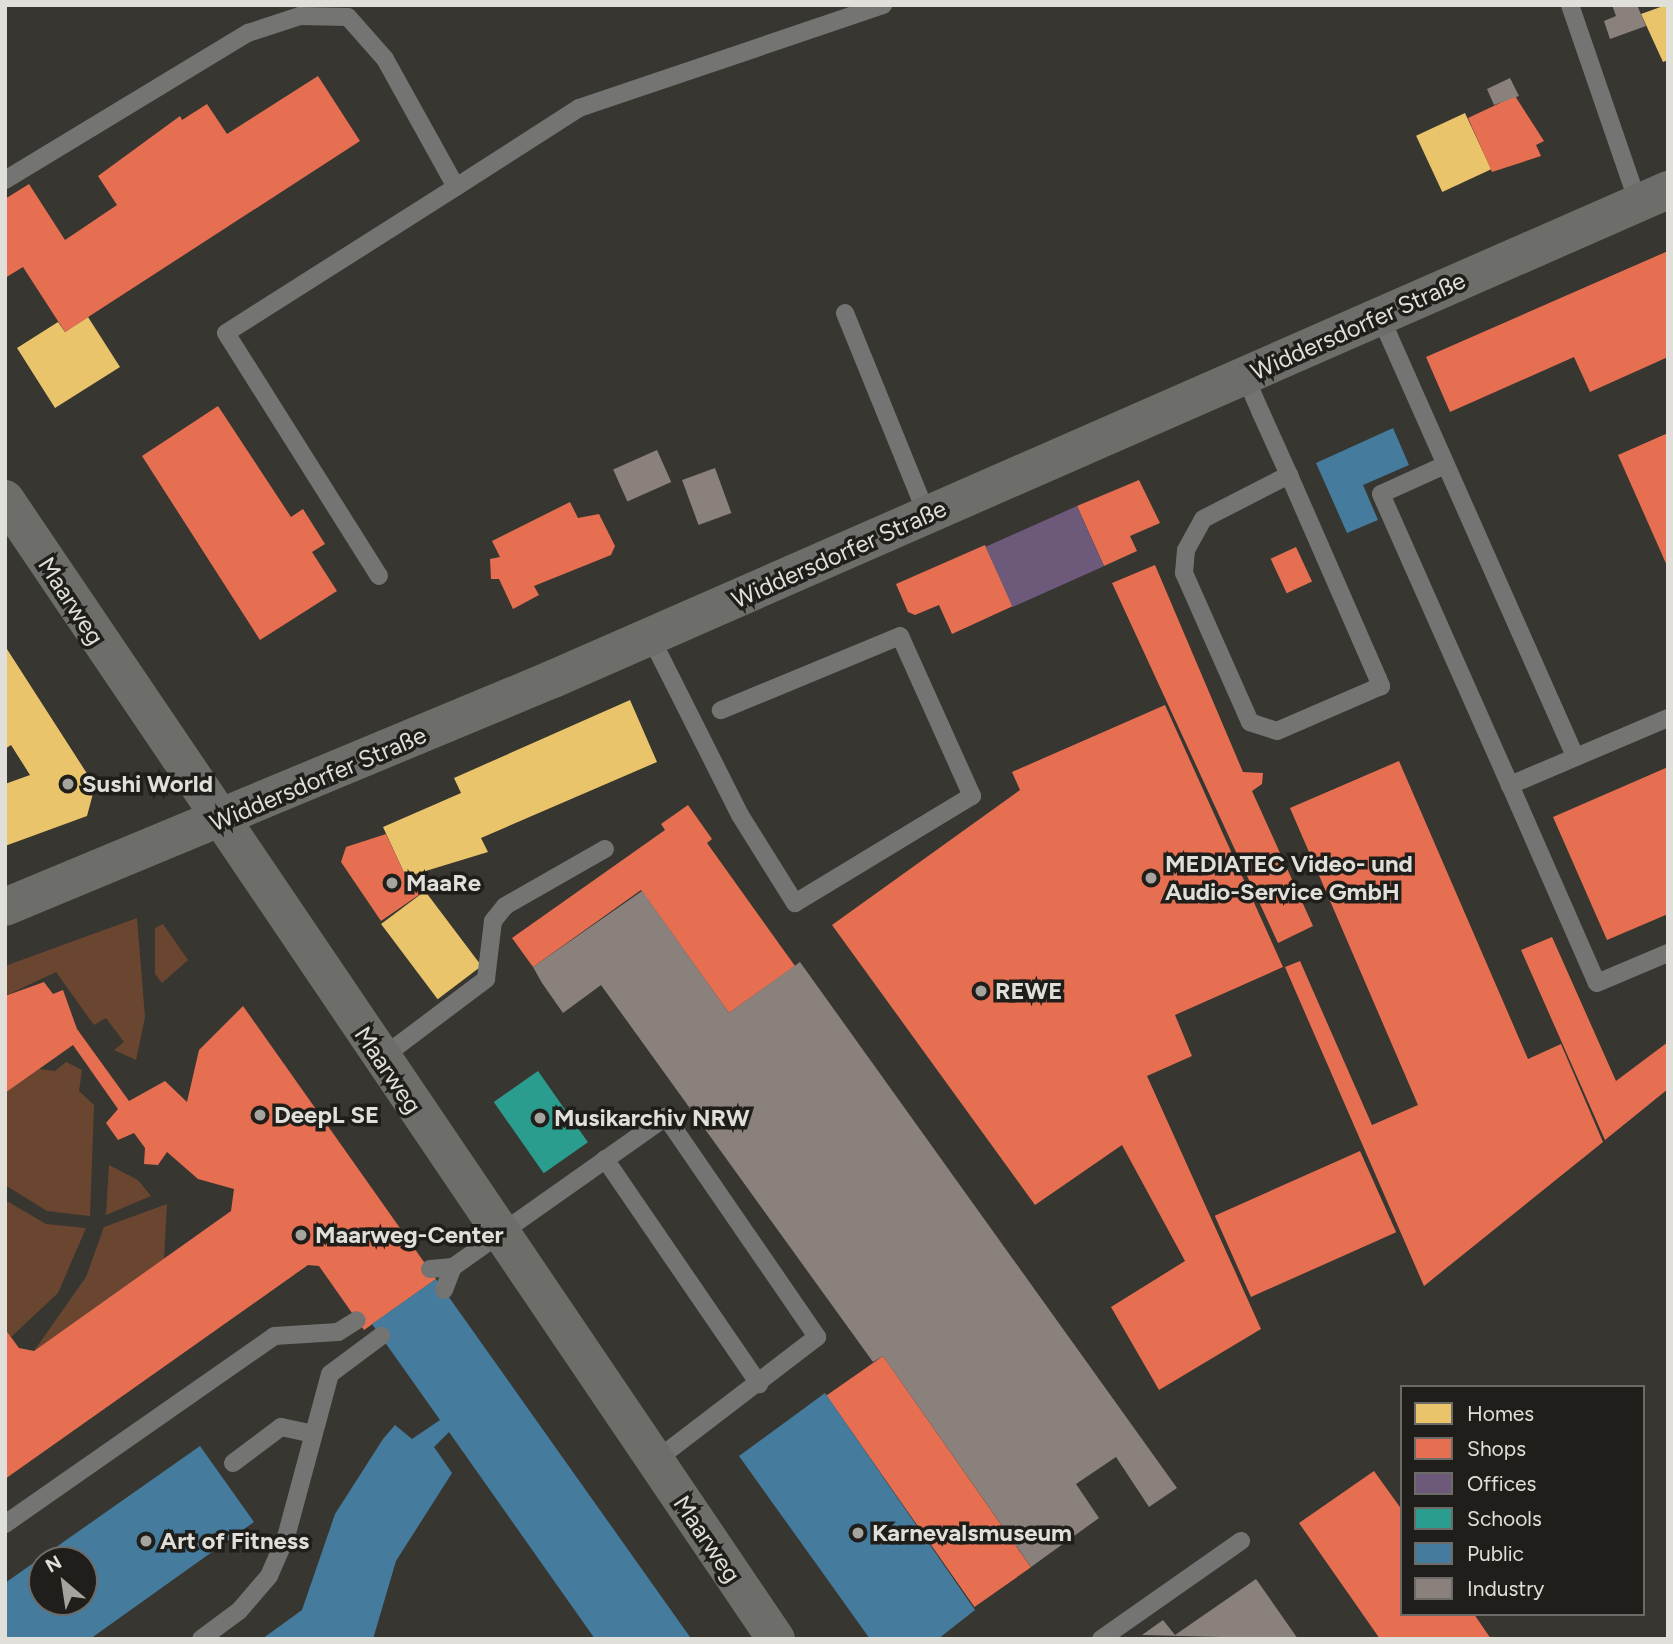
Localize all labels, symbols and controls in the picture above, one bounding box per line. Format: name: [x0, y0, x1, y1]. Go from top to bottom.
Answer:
street label: Widdersdorfer Straße: [1246, 266, 1470, 386]
street label: Widdersdorfer Straße: [727, 494, 951, 614]
street label: Maarweg: [32, 552, 110, 650]
street label: Widdersdorfer Straße: [206, 720, 430, 838]
place label: Sushi World: [82, 770, 213, 798]
marker: Sushi World: [60, 776, 76, 792]
place label: MEDIATEC Video- und Audio-Service GmbH: [1165, 850, 1413, 906]
place label: MaaRe: [406, 869, 481, 897]
marker: MEDIATEC Video- und Audio-Service GmbH: [1143, 870, 1159, 886]
marker: MaaRe: [384, 875, 400, 891]
place label: REWE: [995, 977, 1062, 1005]
marker: REWE: [973, 983, 989, 999]
street label: Maarweg: [348, 1021, 428, 1119]
place label: DeepL SE: [274, 1101, 379, 1129]
place label: Musikarchiv NRW: [554, 1104, 750, 1132]
marker: DeepL SE: [252, 1107, 268, 1123]
marker: Musikarchiv NRW: [532, 1110, 548, 1126]
place label: Maarweg-Center: [315, 1221, 504, 1249]
marker: Maarweg-Center: [293, 1227, 309, 1243]
legend: [1400, 1385, 1645, 1616]
text: Homes: [1467, 1401, 1534, 1426]
text: Shops: [1467, 1436, 1526, 1461]
text: Offices: [1467, 1471, 1536, 1496]
street label: Maarweg: [667, 1490, 747, 1588]
text: Schools: [1467, 1506, 1542, 1531]
place label: Karnevalsmuseum: [872, 1519, 1072, 1547]
marker: Karnevalsmuseum: [850, 1525, 866, 1541]
place label: Art of Fitness: [160, 1527, 309, 1555]
marker: Art of Fitness: [138, 1533, 154, 1549]
text: Public: [1467, 1541, 1524, 1566]
north arrow: [28, 1546, 98, 1616]
text: N: [42, 1550, 66, 1578]
text: Industry: [1467, 1576, 1544, 1601]

